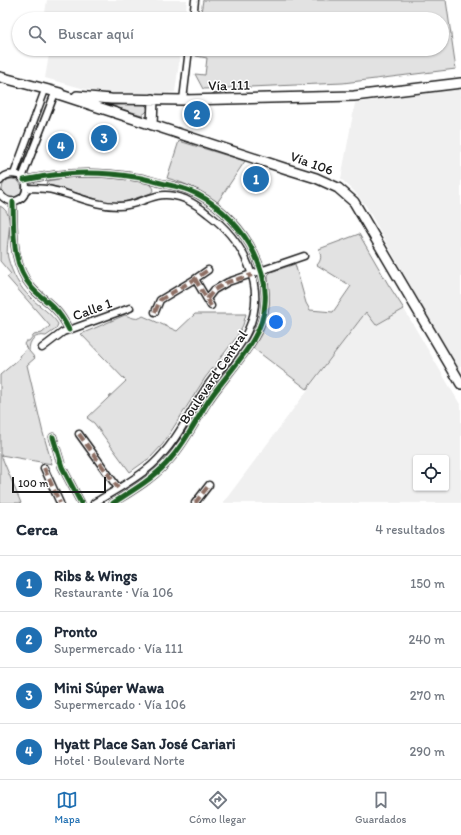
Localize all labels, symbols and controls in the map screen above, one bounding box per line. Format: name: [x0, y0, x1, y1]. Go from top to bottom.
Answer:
search box: [12, 12, 449, 56]
icon: search: [26, 23, 48, 45]
text: Buscar aquí: [58, 25, 134, 43]
street label: Vía 111: [208, 77, 251, 94]
pin: 2: [184, 99, 210, 129]
pin: 3: [91, 123, 117, 153]
pin: 4: [48, 131, 74, 161]
street label: Vía 106: [288, 148, 336, 179]
pin: 1: [243, 164, 269, 194]
street label: Calle 1: [70, 294, 115, 324]
your location: [266, 312, 286, 332]
street label: Boulevard Central: [176, 327, 251, 428]
map controls: [413, 455, 449, 491]
button: locate: [413, 455, 449, 491]
scale bar: [12, 475, 106, 494]
text: 100 m: [18, 477, 48, 490]
text: Cerca: [16, 519, 58, 539]
text: 4 resultados: [375, 522, 445, 537]
text: Ribs & Wings: [54, 567, 137, 585]
text: 1: [26, 576, 32, 591]
text: 150 m: [410, 576, 445, 591]
text: Restaurante · Vía 106: [54, 585, 173, 600]
text: Pronto: [54, 623, 97, 641]
text: 2: [26, 632, 32, 647]
text: 240 m: [408, 632, 445, 647]
text: Supermercado · Vía 111: [54, 641, 183, 656]
text: Mini Súper Wawa: [54, 679, 164, 697]
text: 3: [25, 688, 33, 703]
text: 270 m: [410, 688, 445, 703]
text: Supermercado · Vía 106: [54, 697, 186, 712]
text: Hyatt Place San José Cariari: [54, 735, 236, 753]
text: 4: [25, 744, 33, 759]
text: 290 m: [409, 744, 445, 759]
text: Hotel · Boulevard Norte: [54, 753, 185, 768]
tab: Mapa: [54, 789, 80, 826]
tab: Cómo llegar: [189, 789, 246, 826]
tab: Guardados: [355, 789, 407, 826]

